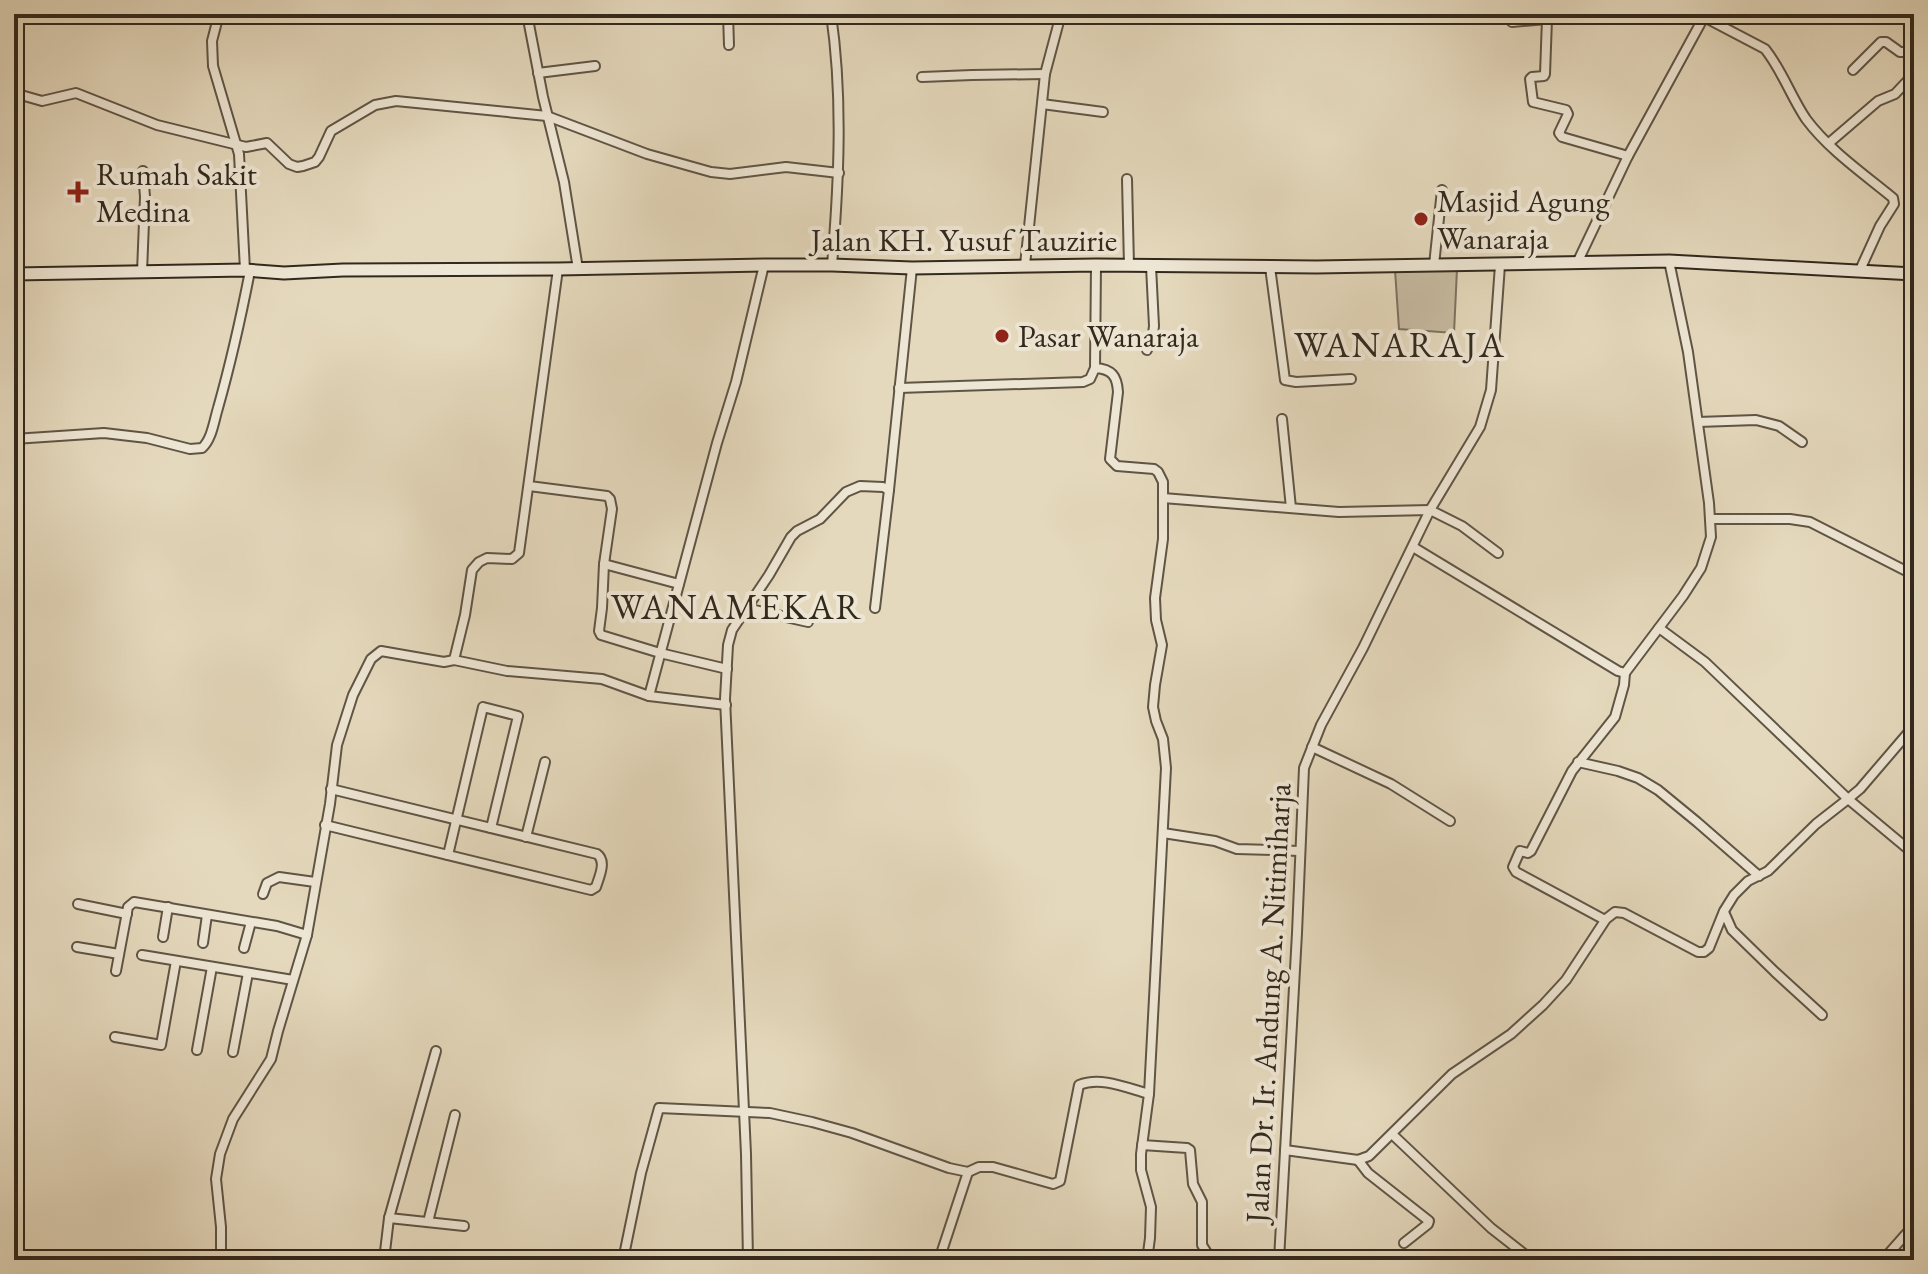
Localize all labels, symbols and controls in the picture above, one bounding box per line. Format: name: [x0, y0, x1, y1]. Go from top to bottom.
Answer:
place label: Rumah Sakit Medina: [96, 153, 257, 232]
place label: Masjid Agung Wanaraja: [1437, 180, 1611, 259]
marker: Rumah Sakit Medina: [67, 181, 89, 203]
marker: Masjid Agung Wanaraja: [1412, 210, 1430, 228]
street label: Jalan KH. Yusuf Tauzirie: [808, 219, 1117, 261]
place label: Pasar Wanaraja: [1018, 315, 1199, 357]
district label: WANARAJA: [1294, 321, 1506, 368]
marker: Pasar Wanaraja: [993, 327, 1011, 345]
district label: WANAMEKAR: [611, 583, 863, 630]
street label: Jalan Dr. Ir. Andung A. Nitimiharja: [1235, 782, 1301, 1227]

